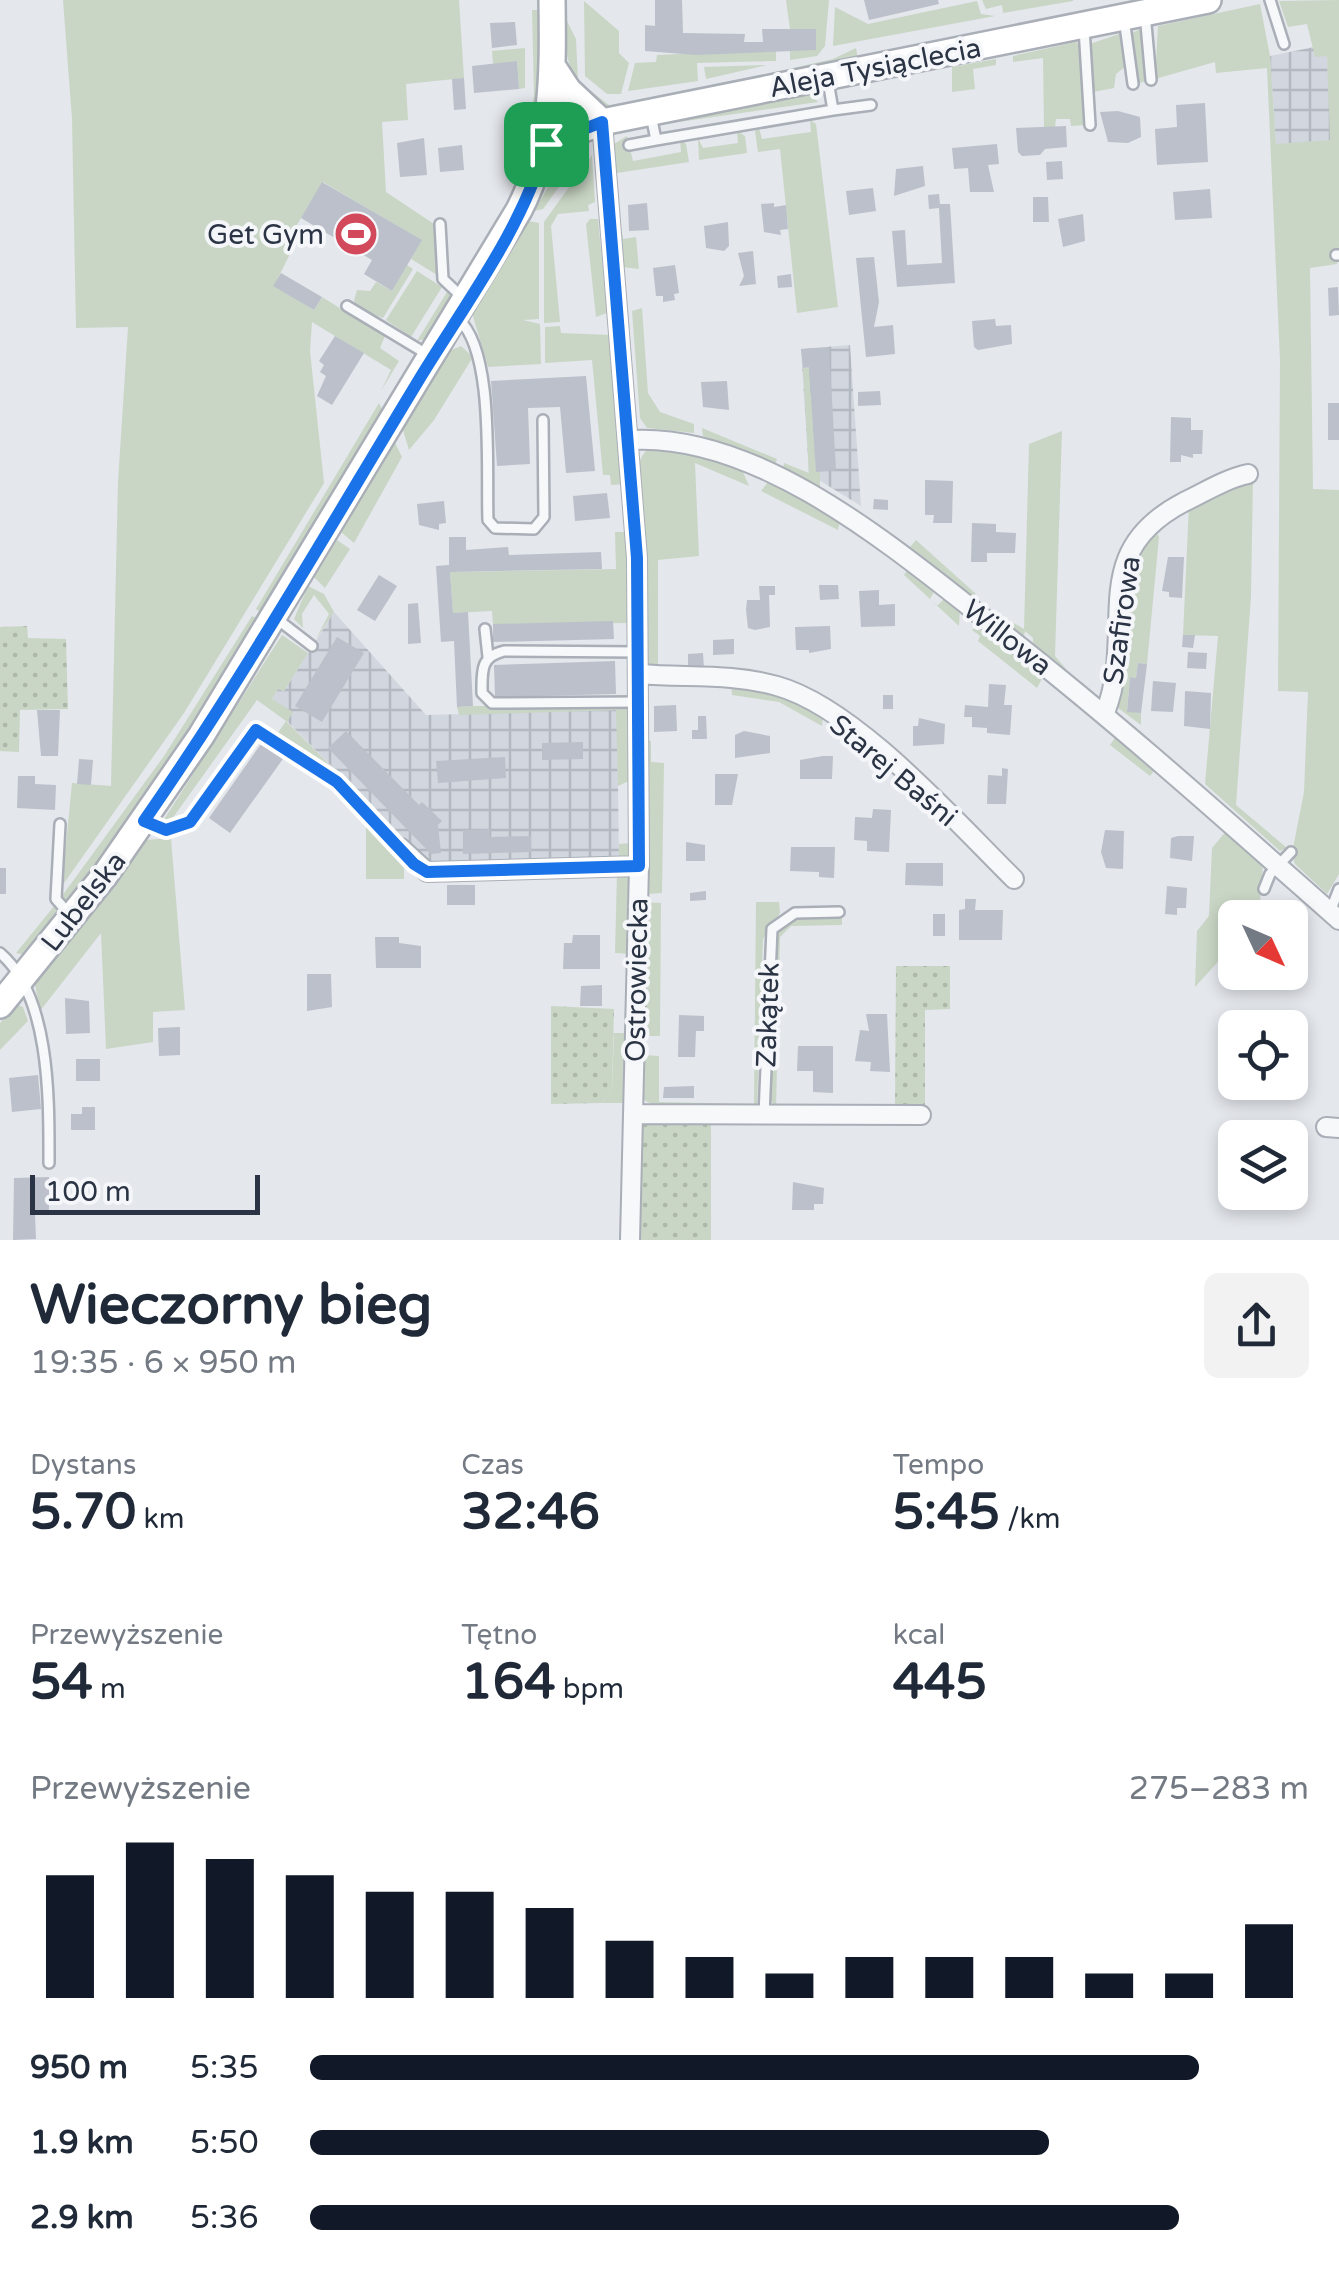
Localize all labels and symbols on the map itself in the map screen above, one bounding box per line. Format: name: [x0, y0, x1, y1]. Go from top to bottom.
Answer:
street label: Aleja Tysiąclecia: [766, 31, 984, 105]
pin: [504, 102, 589, 187]
sports icon: Get Gym: [333, 211, 379, 257]
place label: Get Gym: [207, 218, 324, 252]
street label: Szafirowa: [1096, 554, 1148, 687]
street label: Willowa: [956, 593, 1059, 683]
street label: Starej Baśni: [823, 708, 964, 834]
street label: Lubelska: [34, 845, 133, 959]
street label: Ostrowiecka: [619, 898, 655, 1062]
north arrow: [1218, 900, 1308, 990]
street label: Zakątek: [749, 962, 787, 1068]
scale bar: [30, 1170, 260, 1214]

